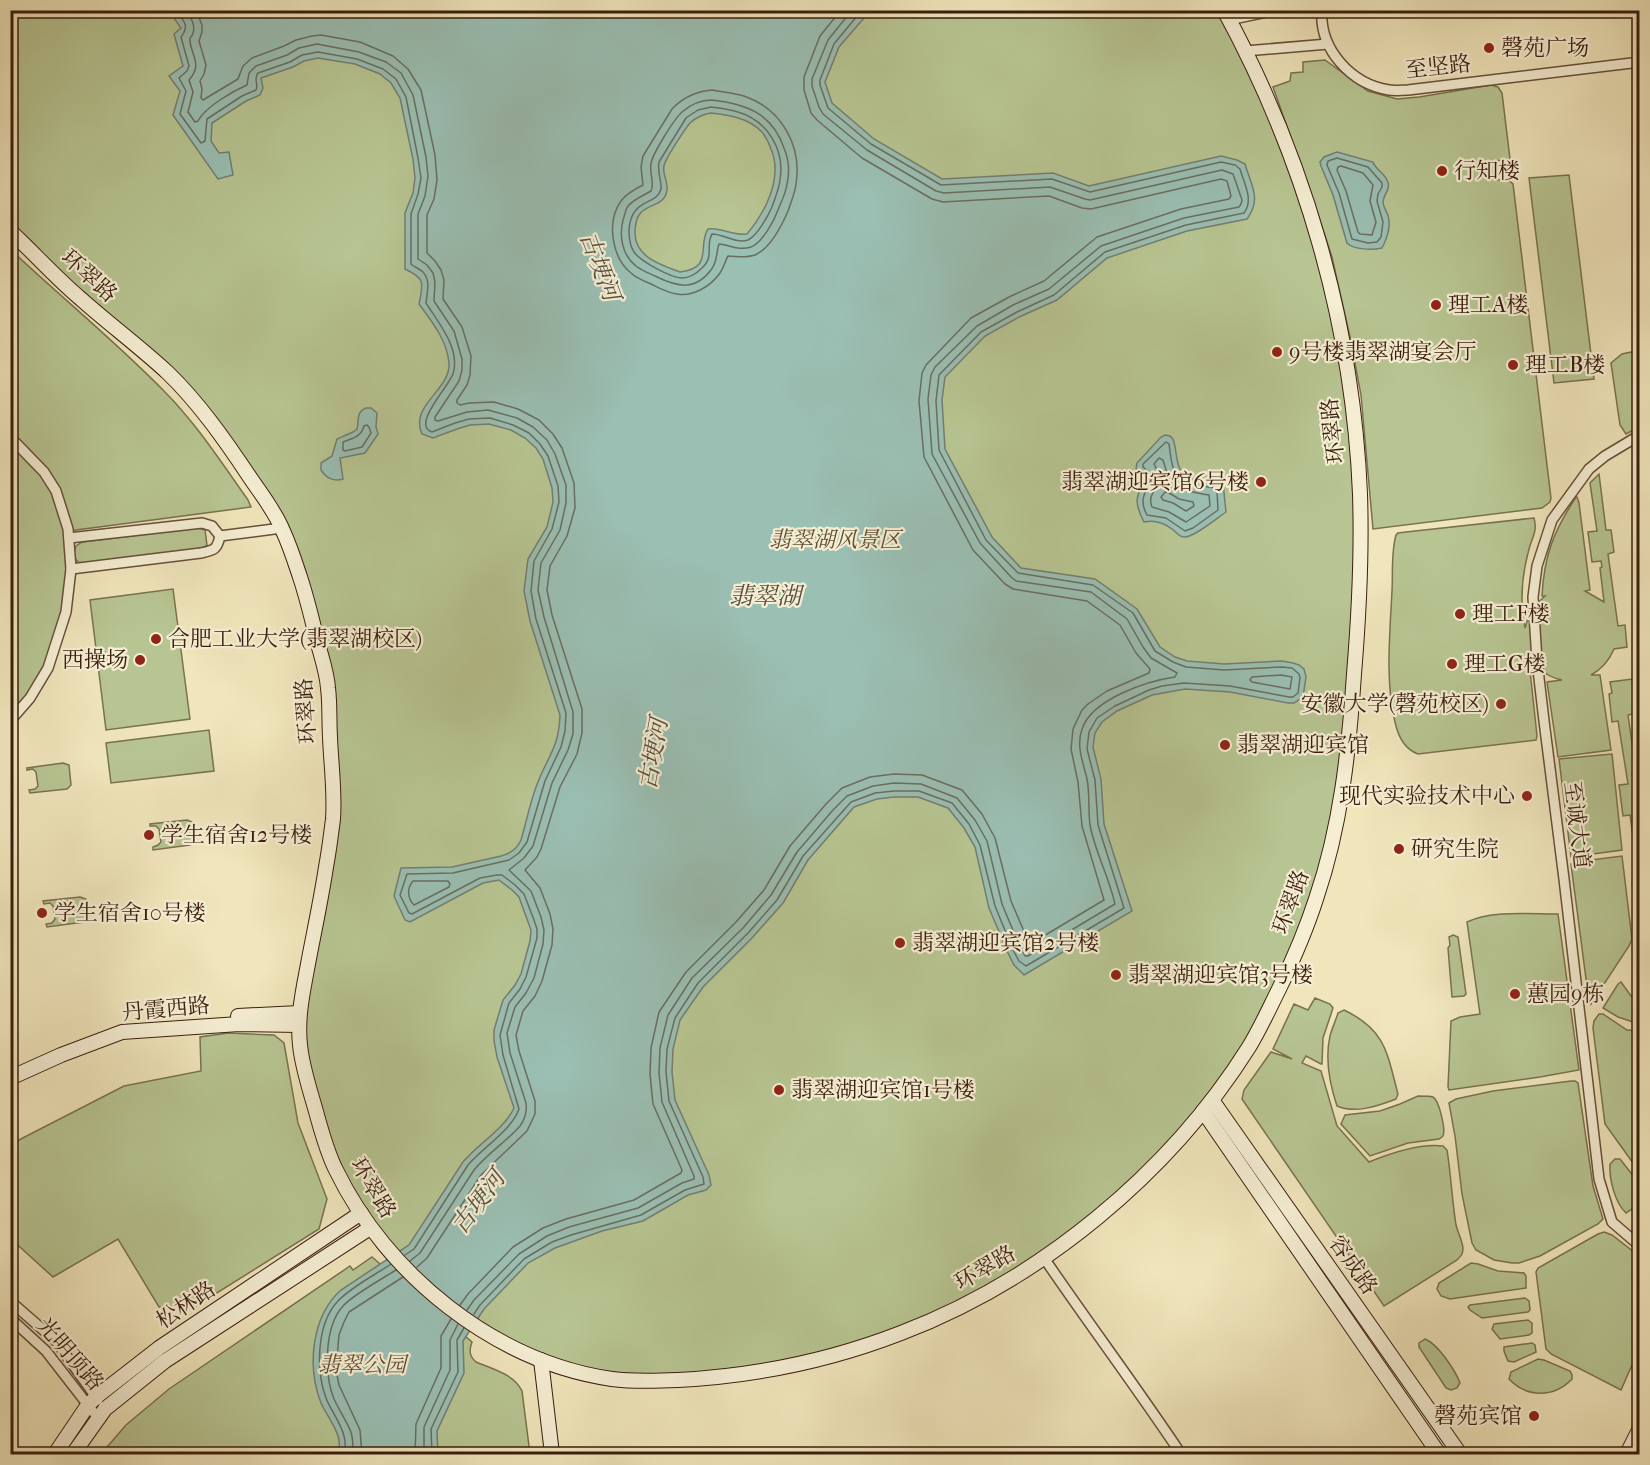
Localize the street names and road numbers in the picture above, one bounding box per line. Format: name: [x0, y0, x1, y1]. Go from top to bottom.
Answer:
street label: 至坚路: [1404, 51, 1472, 83]
street label: 环翠路: [56, 244, 122, 308]
street label: 环翠路: [1317, 397, 1349, 465]
street label: 环翠路: [291, 677, 321, 745]
street label: 至诚大道: [1559, 780, 1595, 870]
street label: 环翠路: [1267, 867, 1315, 937]
street label: 丹霞西路: [121, 992, 211, 1026]
street label: 环翠路: [345, 1153, 401, 1223]
street label: 容成路: [1323, 1231, 1383, 1299]
street label: 环翠路: [950, 1240, 1020, 1296]
street label: 松林路: [151, 1276, 221, 1334]
street label: 光明顶路: [31, 1312, 109, 1396]

